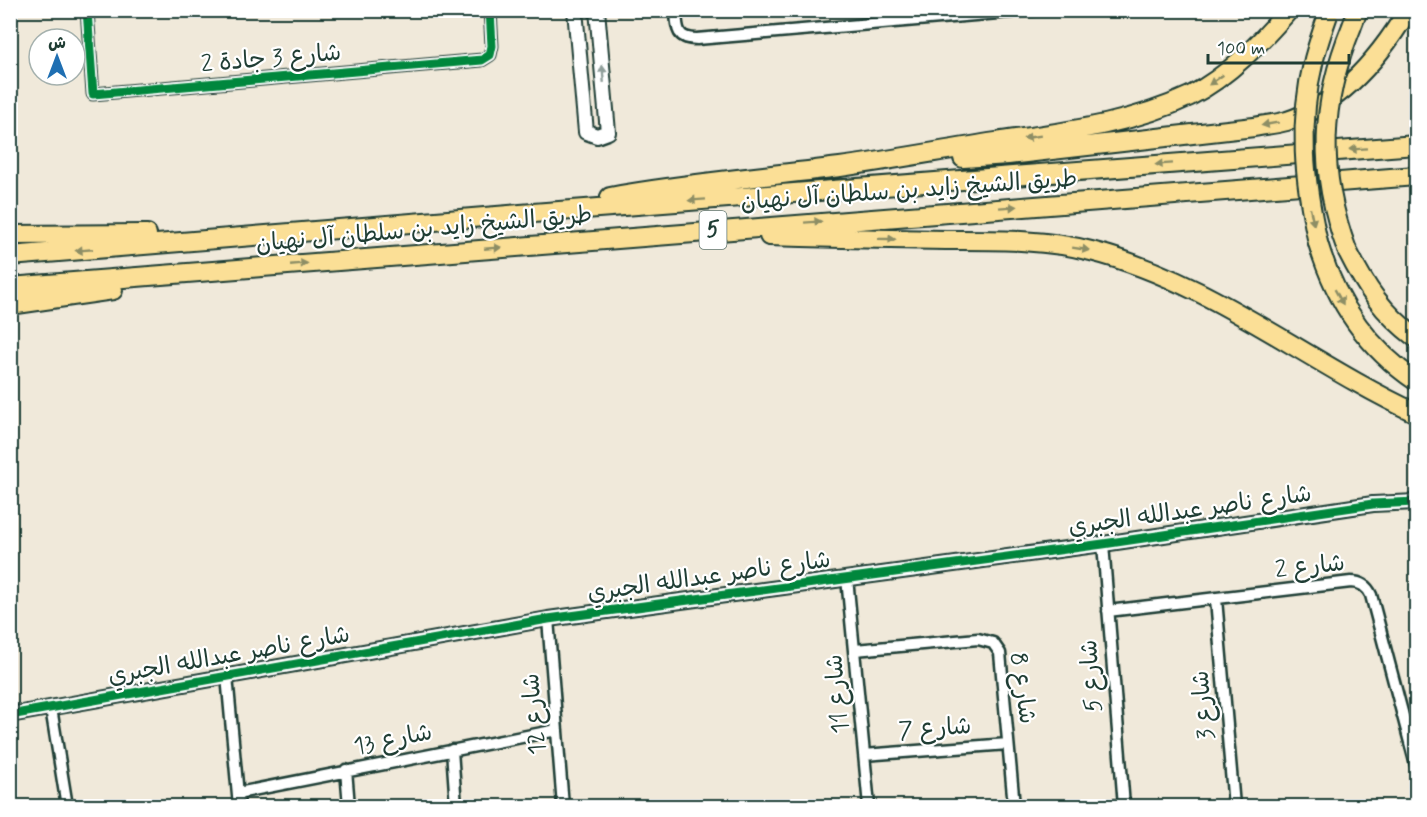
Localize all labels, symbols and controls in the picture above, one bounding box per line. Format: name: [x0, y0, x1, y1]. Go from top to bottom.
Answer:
north arrow: [27, 27, 87, 87]
scale bar: [1208, 27, 1349, 65]
text: ش: [48, 33, 66, 54]
street label: شارع 3 جادة 2: [200, 37, 342, 81]
text: 100 m: [1217, 37, 1265, 61]
one-way arrow: [598, 64, 608, 83]
one-way arrow: [1208, 74, 1224, 85]
one-way arrow: [1261, 120, 1280, 129]
one-way arrow: [1022, 132, 1041, 141]
one-way arrow: [1349, 145, 1368, 154]
one-way arrow: [1154, 160, 1173, 169]
street label: طريق الشيخ زايد بن سلطان آل نهيان: [740, 164, 1078, 218]
one-way arrow: [688, 195, 707, 205]
street label: طريق الشيخ زايد بن سلطان آل نهيان: [254, 200, 594, 260]
one-way arrow: [998, 203, 1017, 212]
one-way arrow: [1308, 207, 1317, 226]
road number: 5: [700, 211, 726, 249]
one-way arrow: [804, 218, 823, 227]
one-way arrow: [878, 234, 897, 244]
one-way arrow: [484, 243, 503, 253]
one-way arrow: [75, 245, 94, 255]
one-way arrow: [1072, 245, 1091, 254]
one-way arrow: [290, 259, 309, 269]
one-way arrow: [1334, 289, 1344, 306]
street label: شارع ناصر عبدالله الجبري: [1066, 479, 1314, 543]
street label: شارع ناصر عبدالله الجبري: [585, 545, 833, 609]
street label: شارع 2: [1273, 548, 1347, 586]
street label: شارع ناصر عبدالله الجبري: [106, 619, 352, 693]
street label: شارع 5: [1074, 639, 1110, 713]
street label: شارع 8: [1002, 650, 1042, 726]
street label: شارع 11: [819, 653, 857, 735]
street label: شارع 3: [1186, 669, 1222, 741]
street label: شارع 12: [516, 672, 554, 756]
street label: شارع 7: [898, 711, 972, 747]
street label: شارع 13: [351, 717, 435, 763]

